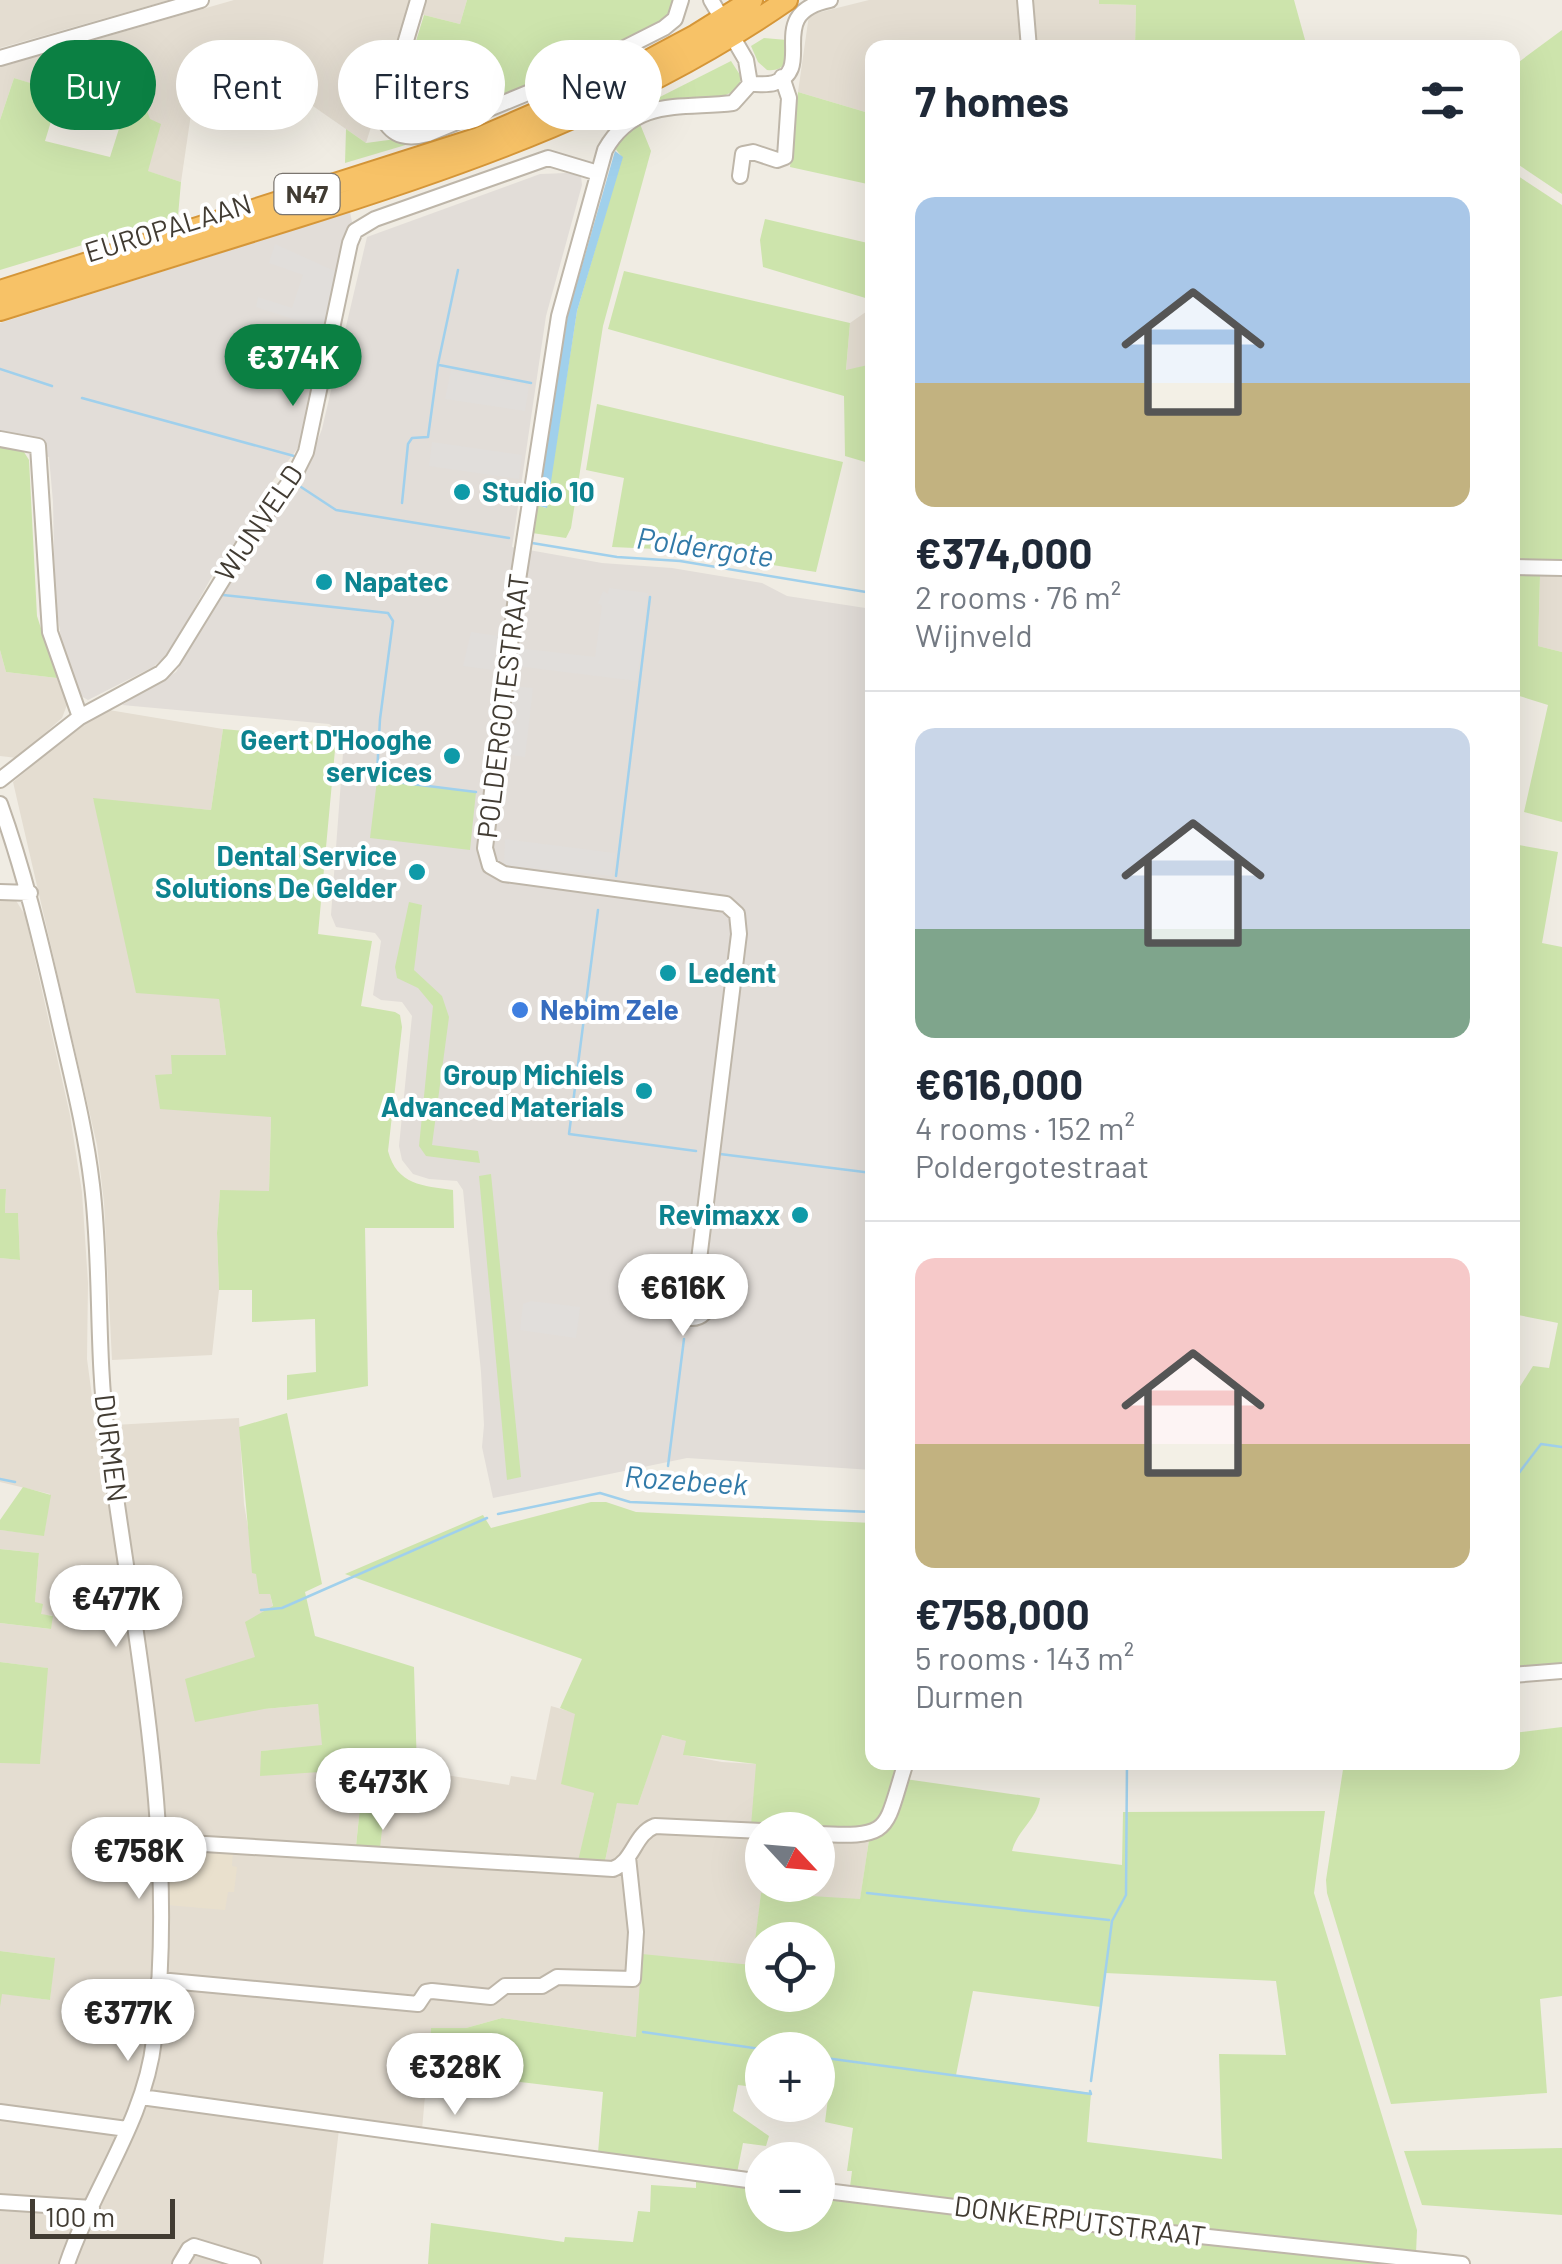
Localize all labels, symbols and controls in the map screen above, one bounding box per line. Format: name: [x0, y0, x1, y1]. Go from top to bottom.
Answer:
chip: Buy: [30, 40, 156, 130]
chip: Rent: [176, 40, 318, 130]
chip: Filters: [338, 40, 505, 130]
chip: New: [525, 40, 662, 130]
icon: filters: [1415, 73, 1470, 128]
text: 7 homes: [915, 75, 1069, 125]
road number: N47: [274, 174, 340, 214]
street label: EUROPALAAN: [80, 186, 255, 269]
icon: home: [1103, 262, 1283, 442]
pin: €374K: [223, 324, 363, 409]
text: €374K: [247, 337, 339, 375]
street label: WIJNVELD: [207, 458, 309, 587]
place label: Studio 10: [482, 474, 595, 508]
marker: Studio 10: [451, 481, 473, 503]
water label: Poldergote: [635, 519, 776, 573]
text: €374,000: [915, 527, 1092, 577]
place label: Napatec: [344, 564, 449, 598]
marker: Napatec: [313, 571, 335, 593]
street label: POLDERGOTESTRAAT: [469, 572, 535, 840]
text: 2 rooms · 76 m²: [915, 577, 1121, 615]
text: Wijnveld: [915, 615, 1033, 653]
place label: Geert D'Hooghe services: [240, 722, 432, 788]
marker: Geert D'Hooghe services: [441, 745, 463, 767]
icon: home: [1103, 793, 1283, 973]
place label: Dental Service Solutions De Gelder: [155, 838, 397, 904]
marker: Dental Service Solutions De Gelder: [406, 861, 428, 883]
place label: Ledent: [688, 955, 776, 989]
marker: Ledent: [657, 962, 679, 984]
place label: Nebim Zele: [540, 992, 679, 1026]
marker: Nebim Zele: [509, 999, 531, 1021]
place label: Group Michiels Advanced Materials: [381, 1057, 624, 1123]
text: €616,000: [915, 1058, 1083, 1108]
marker: Group Michiels Advanced Materials: [633, 1080, 655, 1102]
text: 4 rooms · 152 m²: [915, 1108, 1135, 1146]
text: Poldergotestraat: [915, 1146, 1149, 1184]
place label: Revimaxx: [659, 1197, 780, 1231]
marker: Revimaxx: [789, 1204, 811, 1226]
pin: €616K: [613, 1254, 753, 1339]
text: €616K: [640, 1267, 726, 1305]
icon: home: [1103, 1323, 1283, 1503]
street label: DURMEN: [89, 1392, 135, 1504]
water label: Rozebeek: [623, 1457, 749, 1501]
pin: €477K: [46, 1565, 186, 1650]
text: €477K: [71, 1578, 161, 1616]
text: €758,000: [915, 1588, 1090, 1638]
text: 5 rooms · 143 m²: [915, 1638, 1134, 1676]
text: Durmen: [915, 1676, 1024, 1714]
pin: €473K: [313, 1748, 453, 1833]
text: €473K: [338, 1761, 428, 1799]
north arrow: [745, 1812, 835, 1902]
map controls: [745, 1812, 835, 2232]
pin: €758K: [69, 1817, 209, 1902]
text: €758K: [94, 1830, 184, 1868]
button: locate: [745, 1922, 835, 2012]
pin: €377K: [58, 1979, 198, 2064]
text: €377K: [83, 1992, 173, 2030]
button: +: [745, 2032, 835, 2122]
pin: €328K: [385, 2033, 525, 2118]
text: €328K: [409, 2046, 501, 2084]
button: −: [745, 2142, 835, 2232]
street label: DONKERPUTSTRAAT: [952, 2188, 1208, 2252]
scale bar: [30, 2194, 175, 2238]
text: 100 m: [45, 2199, 115, 2233]

